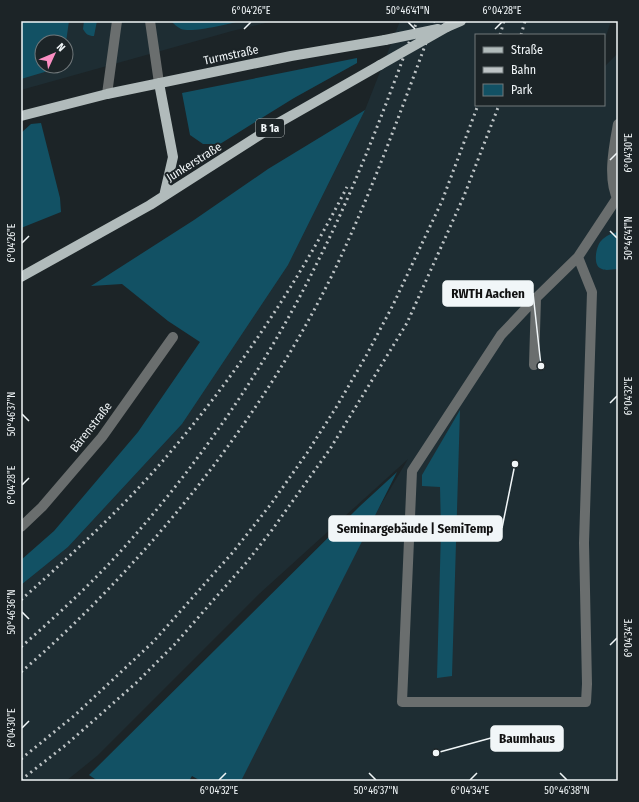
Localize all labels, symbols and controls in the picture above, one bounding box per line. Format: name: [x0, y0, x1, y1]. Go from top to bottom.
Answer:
text: 6°04'26"E: [232, 5, 271, 17]
text: 50°46'41"N: [386, 5, 430, 17]
text: 6°04'28"E: [483, 5, 522, 17]
north arrow: [34, 34, 74, 74]
legend: [475, 34, 605, 106]
text: N: [54, 41, 68, 54]
street label: Turmstraße: [202, 42, 260, 68]
text: Straße: [511, 43, 543, 57]
text: Bahn: [511, 63, 536, 77]
text: Park: [511, 83, 533, 97]
road number: B 1a: [256, 119, 284, 137]
text: 6°04'30"E: [623, 133, 635, 173]
street label: Junkerstraße: [164, 139, 224, 184]
text: 50°46'41"N: [623, 216, 635, 260]
text: 6°04'26"E: [6, 223, 18, 262]
callout: RWTH Aachen: [443, 281, 533, 306]
text: RWTH Aachen: [451, 286, 525, 301]
text: 6°04'32"E: [623, 376, 635, 415]
text: 50°46'37"N: [6, 392, 18, 436]
street label: Bärenstraße: [67, 399, 115, 455]
text: 6°04'28"E: [6, 465, 18, 504]
callout: Seminargebäude | SemiTemp: [329, 516, 502, 541]
text: Seminargebäude | SemiTemp: [337, 521, 493, 536]
text: 50°46'36"N: [6, 589, 18, 635]
text: 6°04'34"E: [623, 618, 635, 657]
text: 6°04'30"E: [6, 708, 18, 748]
callout: Baumhaus: [491, 726, 563, 751]
text: Baumhaus: [499, 731, 555, 746]
text: 6°04'32"E: [200, 785, 239, 797]
text: 50°46'37"N: [354, 785, 398, 797]
text: 6°04'34"E: [451, 785, 490, 797]
text: 50°46'38"N: [544, 785, 590, 797]

